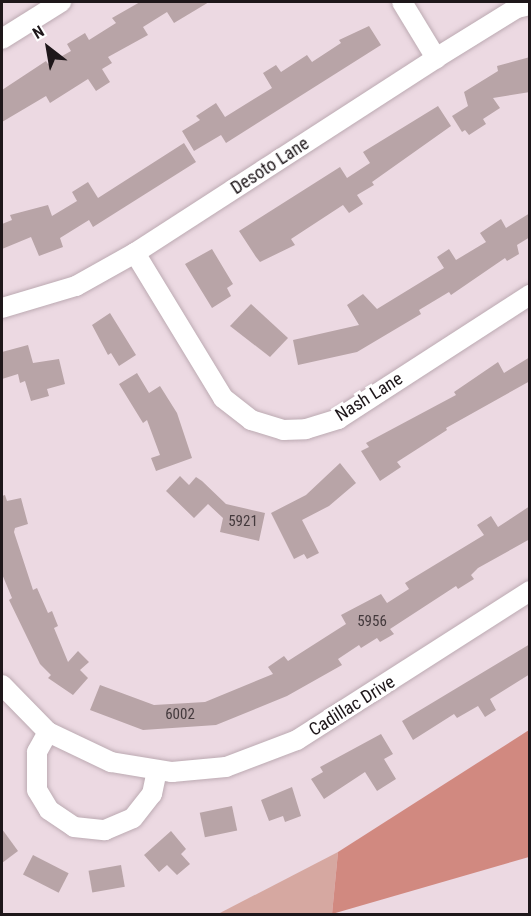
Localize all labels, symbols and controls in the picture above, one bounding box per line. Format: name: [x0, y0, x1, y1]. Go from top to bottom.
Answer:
north arrow: [18, 18, 78, 78]
text: N: [29, 21, 48, 43]
street label: Desoto Lane: [227, 133, 313, 199]
street label: Nash Lane: [331, 368, 407, 426]
house number: 5921: [228, 513, 258, 531]
house number: 5956: [357, 613, 387, 631]
street label: Cadillac Drive: [305, 671, 399, 741]
house number: 6002: [165, 706, 195, 724]

